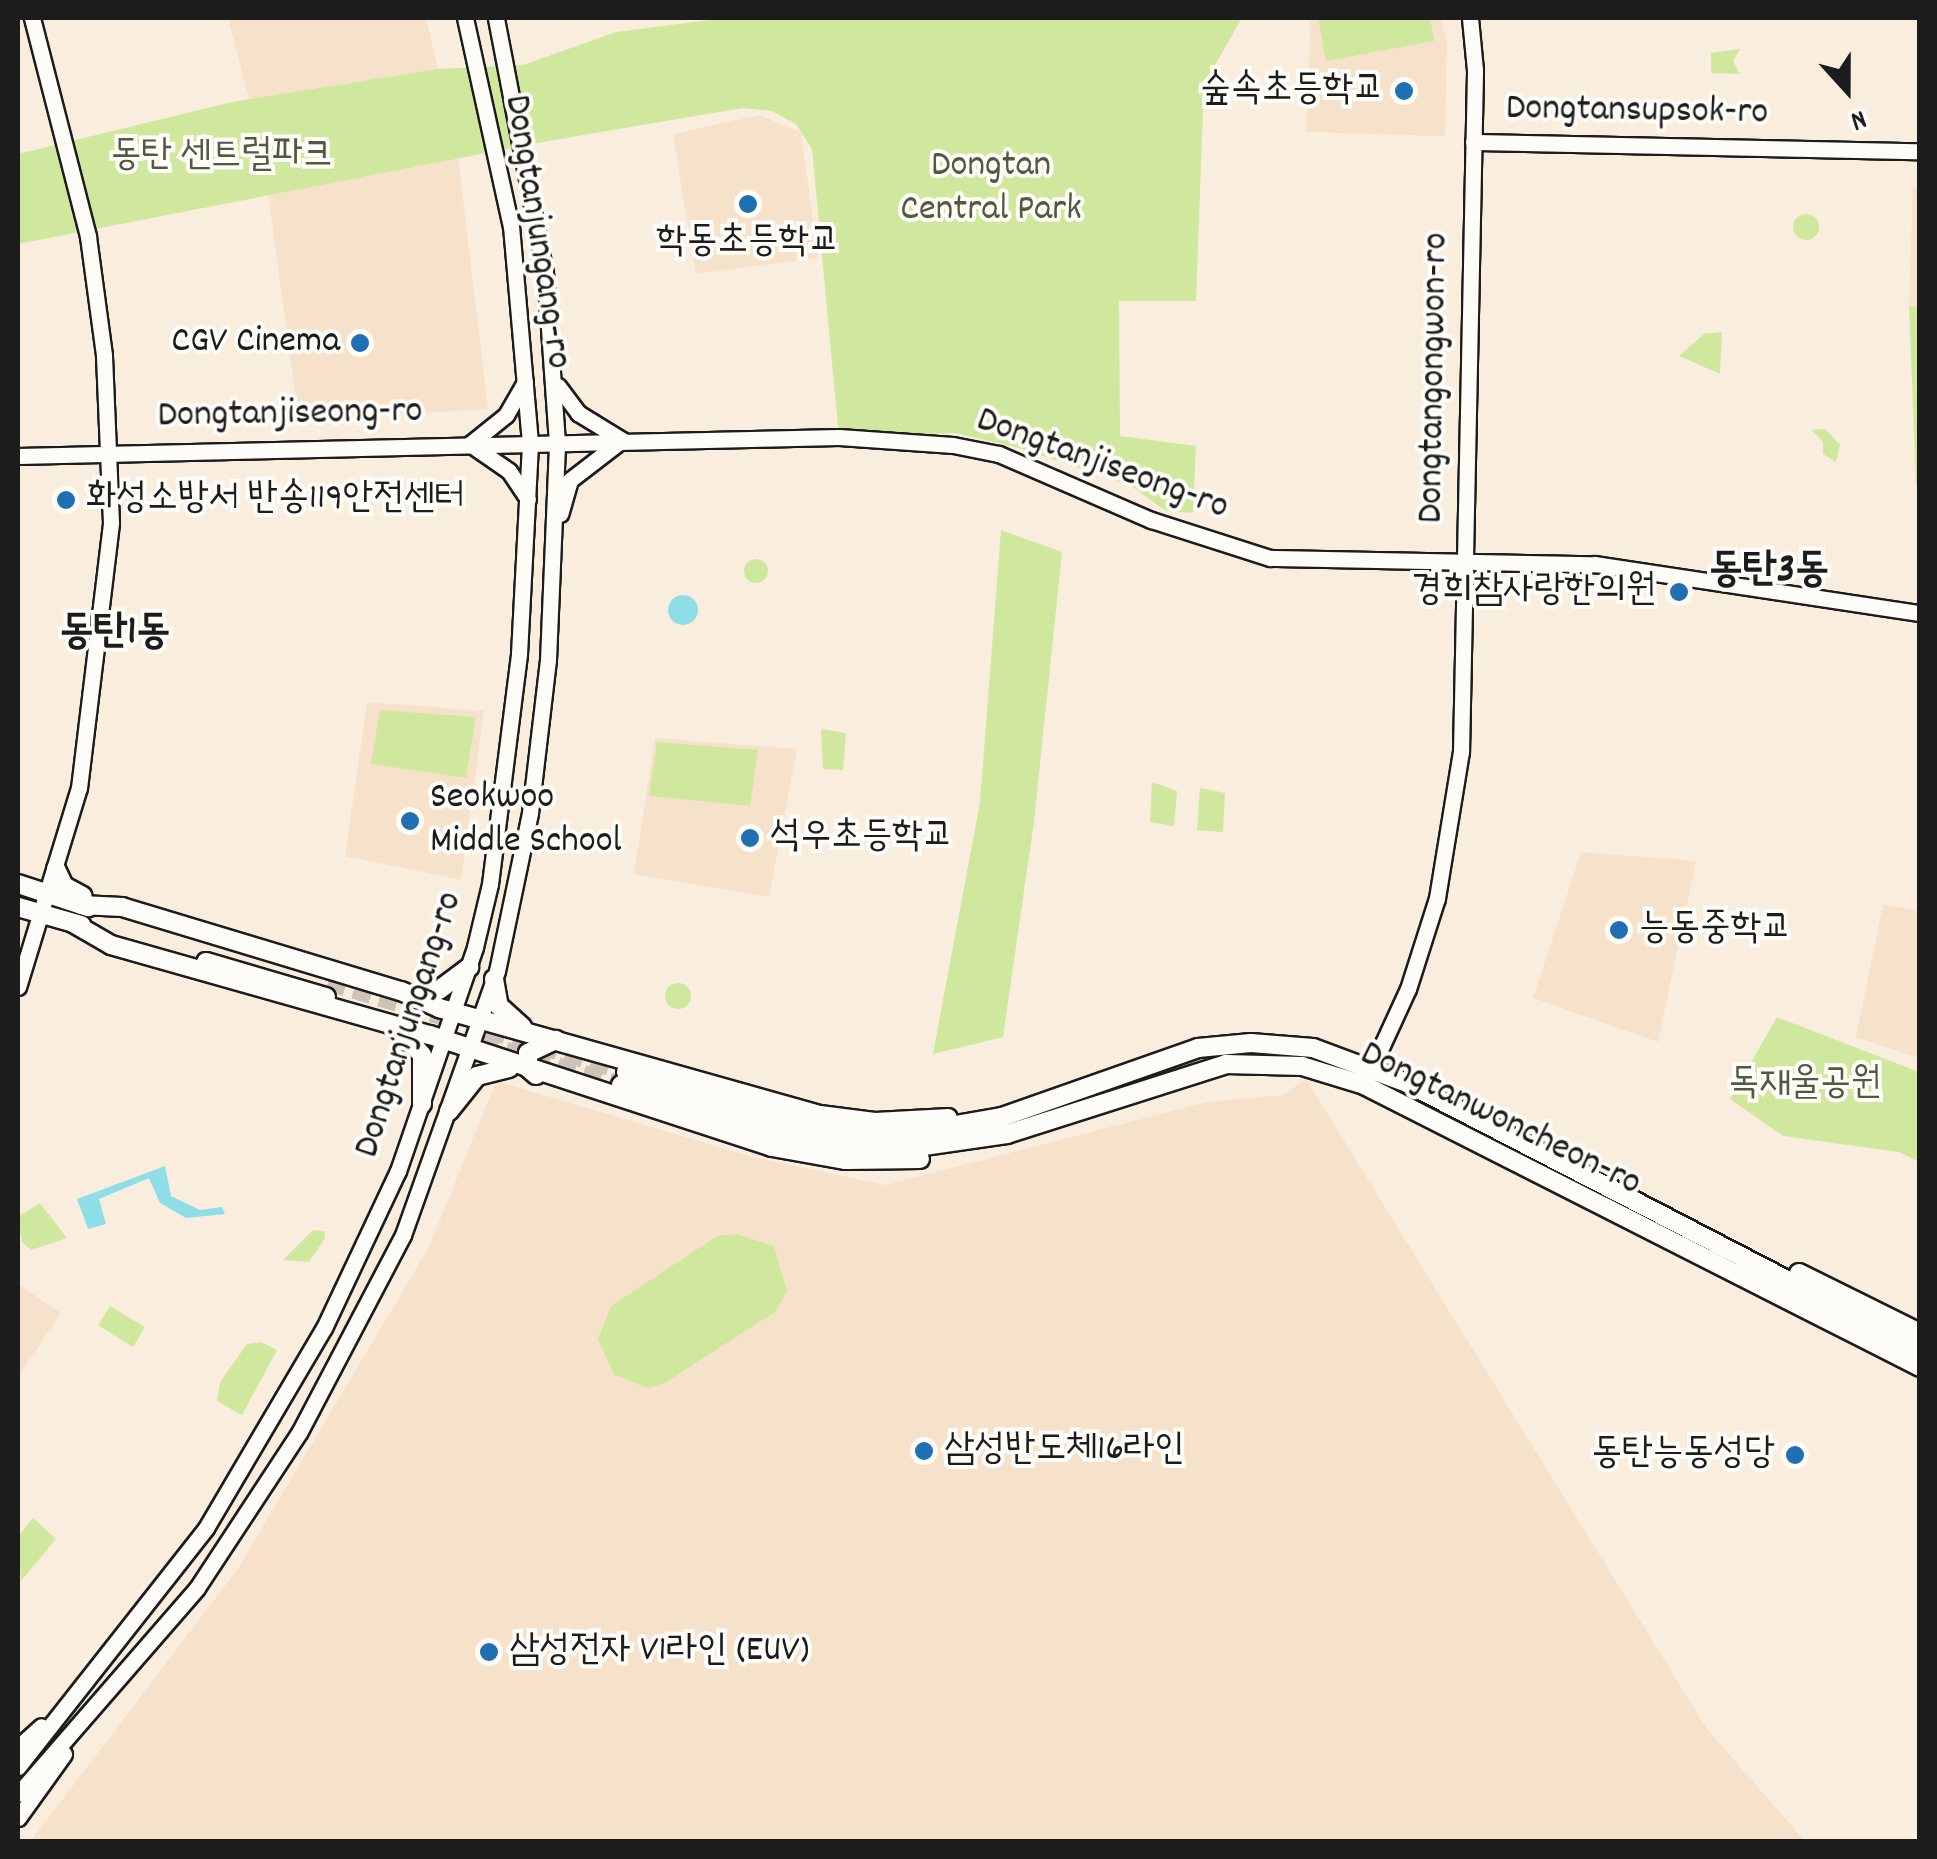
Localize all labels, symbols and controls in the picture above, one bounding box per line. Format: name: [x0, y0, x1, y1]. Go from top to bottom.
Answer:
north arrow: [1797, 40, 1897, 140]
place label: 숲속초등학교: [1201, 68, 1384, 114]
marker: 숲속초등학교: [1393, 80, 1415, 102]
street label: Dongtansupsok-ro: [1505, 87, 1769, 137]
street label: Dongtanjungang-ro: [492, 92, 580, 372]
text: N: [1844, 97, 1871, 139]
park label: 동탄 센트럴파크: [111, 134, 333, 180]
park label: Dongtan Central Park: [900, 144, 1082, 233]
marker: 학동초등학교: [737, 193, 759, 215]
place label: 학동초등학교: [656, 220, 840, 266]
street label: Dongtangongwon-ro: [1410, 232, 1460, 524]
place label: CGV Cinema: [171, 320, 340, 366]
marker: CGV Cinema: [349, 332, 371, 354]
street label: Dongtanjiseong-ro: [157, 390, 423, 440]
street label: Dongtanjiseong-ro: [970, 398, 1234, 532]
place label: 화성소방서 반송119안전센터: [86, 477, 465, 523]
marker: 화성소방서 반송119안전센터: [55, 489, 77, 511]
district label: 동탄3동: [1709, 547, 1829, 597]
place label: 경희참사랑한의원: [1411, 569, 1656, 615]
marker: 경희참사랑한의원: [1666, 579, 1692, 605]
district label: 동탄1동: [60, 609, 170, 659]
place label: Seokwoo Middle School: [430, 776, 622, 866]
marker: Seokwoo Middle School: [399, 810, 421, 832]
place label: 석우초등학교: [770, 815, 953, 861]
marker: 석우초등학교: [739, 827, 761, 849]
street label: Dongtanjungang-ro: [346, 886, 474, 1164]
place label: 능동중학교: [1639, 907, 1792, 953]
marker: 능동중학교: [1608, 919, 1630, 941]
street label: Dongtanwoncheon-ro: [1352, 1032, 1648, 1208]
park label: 독재울공원: [1729, 1062, 1881, 1108]
place label: 삼성반도체16라인: [944, 1428, 1185, 1474]
place label: 동탄능동성당: [1592, 1432, 1775, 1478]
marker: 삼성반도체16라인: [913, 1440, 935, 1462]
marker: 동탄능동성당: [1784, 1444, 1806, 1466]
place label: 삼성전자 V1라인 (EUV): [509, 1629, 809, 1675]
marker: 삼성전자 V1라인 (EUV): [478, 1641, 500, 1663]

